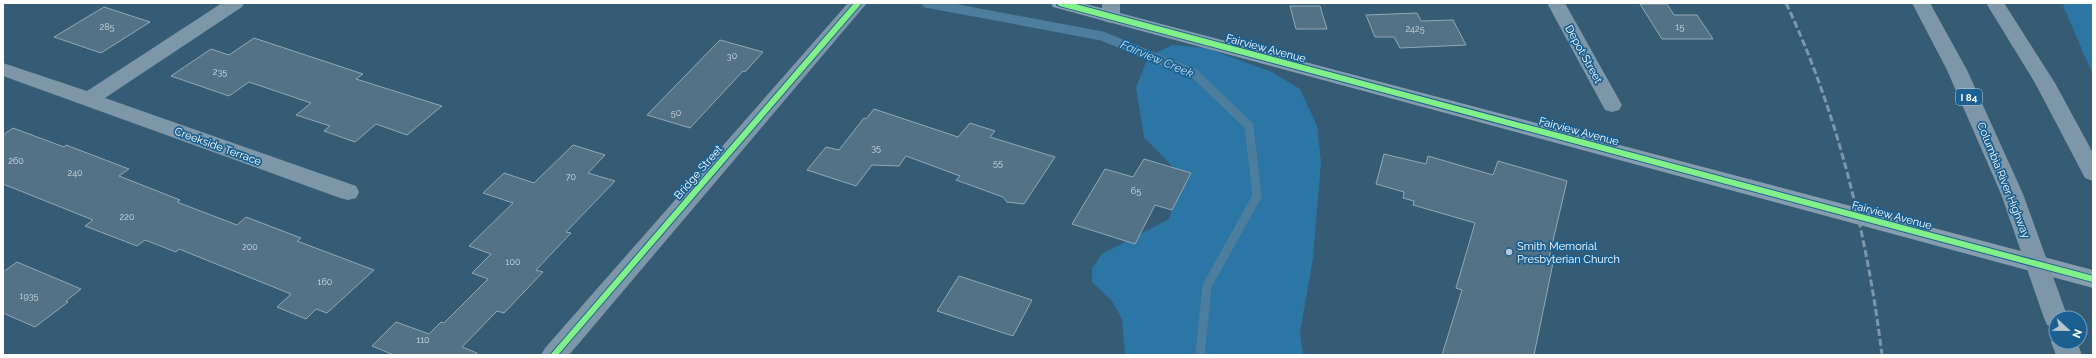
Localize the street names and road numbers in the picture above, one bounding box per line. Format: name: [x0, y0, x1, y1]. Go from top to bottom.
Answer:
street label: Depot Street: [1562, 23, 1605, 86]
street label: Fairview Avenue: [1224, 32, 1308, 66]
road number: I 84: [1956, 89, 1982, 105]
street label: Fairview Avenue: [1537, 115, 1621, 149]
street label: Columbia River Highway: [1974, 120, 2033, 240]
street label: Creekside Terrace: [173, 125, 264, 168]
street label: Bridge Street: [671, 143, 725, 202]
street label: Fairview Avenue: [1850, 199, 1934, 233]

